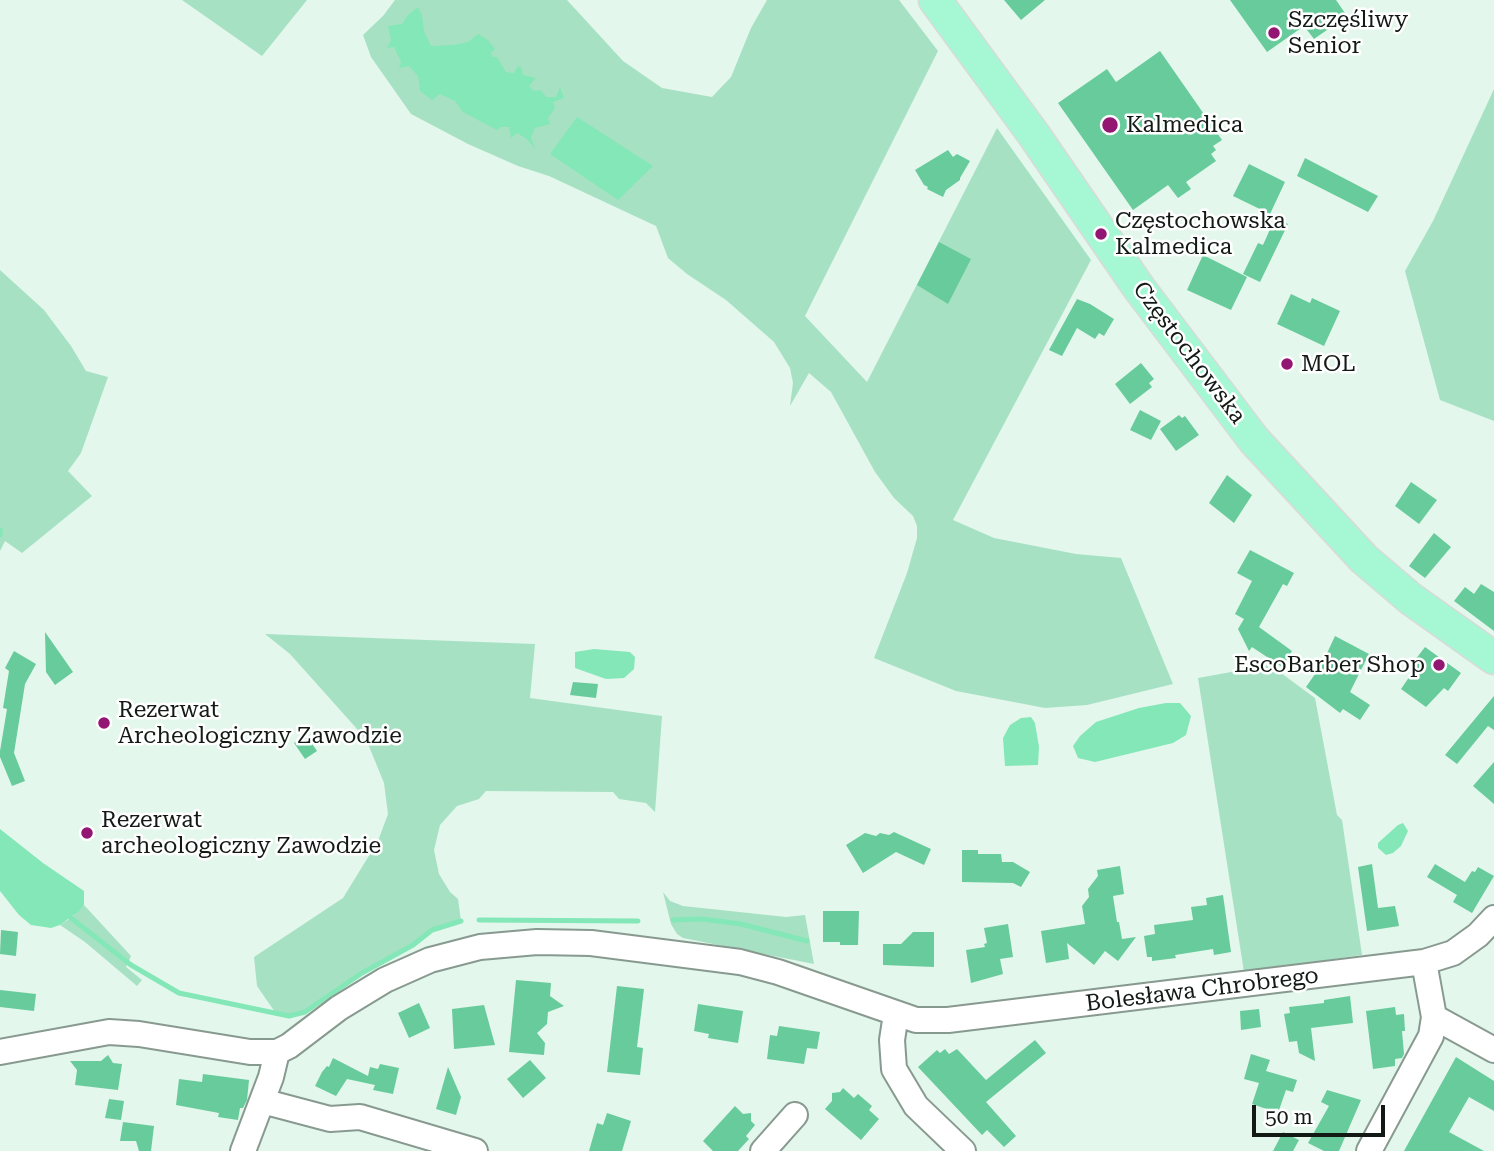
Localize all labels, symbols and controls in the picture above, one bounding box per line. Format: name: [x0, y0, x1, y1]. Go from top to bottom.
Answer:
place label: Szczęśliwy Senior: [1288, 6, 1408, 60]
marker: Szczęśliwy Senior: [1266, 25, 1282, 41]
place label: Kalmedica: [1126, 111, 1243, 139]
marker: Kalmedica: [1100, 115, 1120, 135]
place label: Częstochowska Kalmedica: [1115, 207, 1286, 261]
marker: Częstochowska Kalmedica: [1093, 226, 1109, 242]
street label: Częstochowska: [1127, 277, 1251, 429]
place label: MOL: [1301, 350, 1355, 378]
marker: MOL: [1279, 356, 1295, 372]
place label: EscoBarber Shop: [1234, 651, 1425, 679]
marker: EscoBarber Shop: [1431, 657, 1447, 673]
place label: Rezerwat Archeologiczny Zawodzie: [118, 696, 402, 750]
marker: Rezerwat Archeologiczny Zawodzie: [96, 715, 112, 731]
place label: Rezerwat archeologiczny Zawodzie: [101, 806, 381, 860]
marker: Rezerwat archeologiczny Zawodzie: [79, 825, 95, 841]
street label: Bolesława Chrobrego: [1084, 962, 1320, 1018]
scale bar: [1256, 1092, 1389, 1136]
text: 50 m: [1265, 1105, 1313, 1129]

